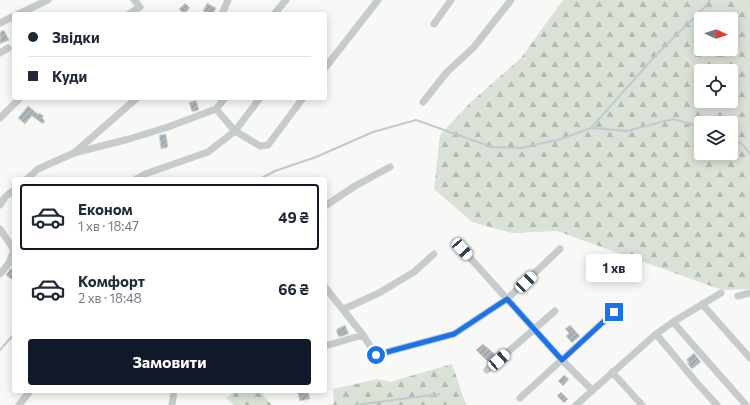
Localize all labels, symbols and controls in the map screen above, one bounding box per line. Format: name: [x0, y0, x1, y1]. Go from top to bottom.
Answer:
north arrow: [694, 12, 738, 56]
map controls: [694, 12, 738, 160]
text: Звідки: [52, 28, 100, 46]
button: locate: [694, 64, 738, 108]
text: Куди: [52, 67, 87, 85]
button: layers: [694, 116, 738, 160]
icon: car: [30, 199, 66, 235]
text: Економ: [78, 200, 133, 218]
text: 49 ₴: [278, 208, 309, 226]
text: 1 хв · 18:47: [78, 218, 139, 234]
car: [450, 236, 474, 262]
callout: 1 хв: [586, 254, 642, 282]
text: 1 хв: [603, 260, 625, 276]
car: [513, 269, 539, 295]
icon: car: [30, 271, 66, 307]
text: Комфорт: [78, 272, 145, 290]
text: 66 ₴: [278, 280, 309, 298]
text: 2 хв · 18:48: [78, 290, 142, 306]
route end: [605, 303, 623, 321]
button: Замовити: [28, 339, 311, 385]
route start: [367, 346, 385, 364]
car: [486, 348, 512, 372]

